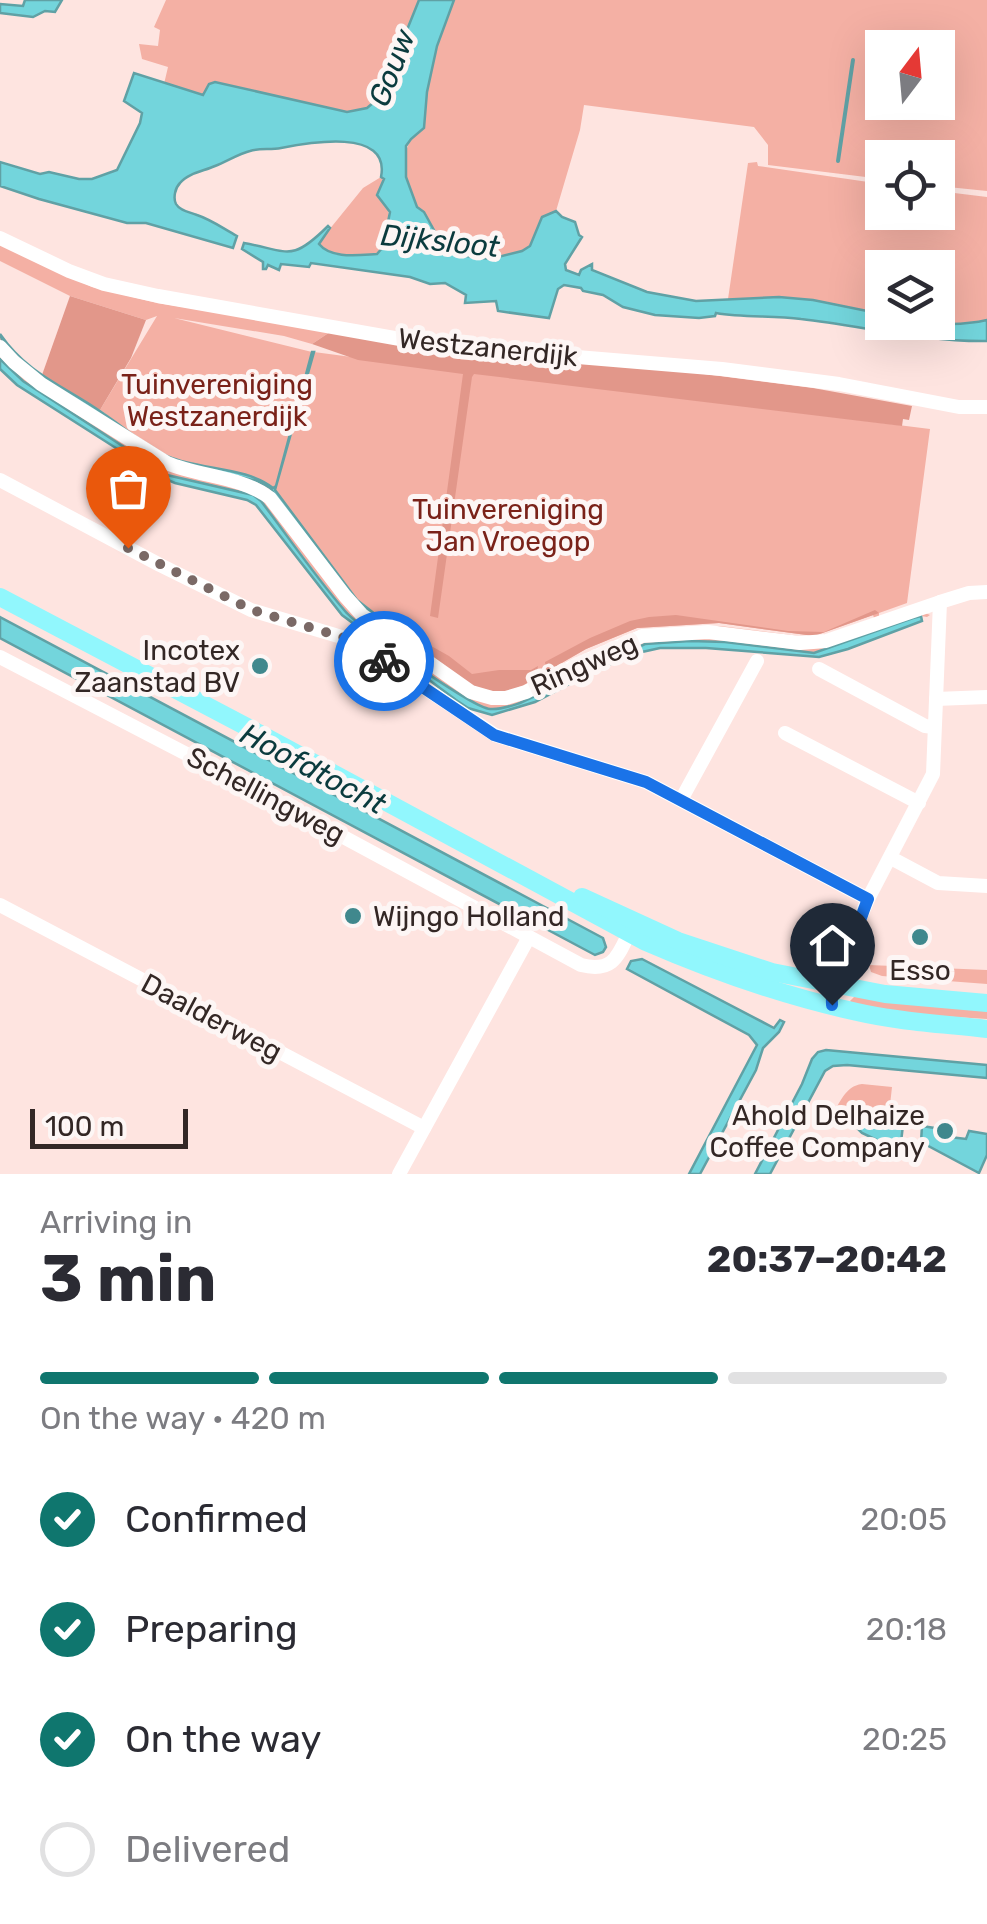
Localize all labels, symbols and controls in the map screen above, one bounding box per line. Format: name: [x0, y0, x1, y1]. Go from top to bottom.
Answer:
water label: Gouw: [361, 23, 423, 112]
north arrow: [865, 30, 955, 120]
map controls: [865, 30, 955, 340]
button: locate: [865, 140, 955, 230]
water label: Dijksloot: [379, 217, 502, 265]
button: layers: [865, 250, 955, 340]
street label: Westzanerdijk: [396, 322, 580, 373]
park label: Tuinvereniging Westzanerdijk: [121, 368, 313, 433]
pin: [86, 446, 171, 549]
icon: bag: [101, 461, 156, 516]
park label: Tuinvereniging Jan Vroegop: [412, 493, 604, 558]
courier: [334, 611, 434, 711]
street label: Ringweg: [526, 626, 643, 703]
place label: Incotex Zaanstad BV: [75, 634, 240, 699]
icon: bike: [357, 634, 412, 689]
marker: Incotex Zaanstad BV: [249, 655, 271, 677]
water label: Hoofdtocht: [234, 716, 392, 823]
street label: Schellingweg: [181, 740, 350, 851]
place label: Wijngo Holland: [373, 900, 565, 933]
pin: [790, 903, 875, 1006]
marker: Wijngo Holland: [342, 905, 364, 927]
icon: home: [805, 918, 860, 973]
marker: Esso: [909, 926, 931, 948]
place label: Esso: [889, 954, 951, 987]
street label: Daalderweg: [136, 967, 288, 1068]
place label: Ahold Delhaize Coffee Company: [709, 1099, 925, 1164]
scale bar: [30, 1104, 188, 1148]
text: 100 m: [45, 1110, 124, 1143]
marker: Ahold Delhaize Coffee Company: [934, 1120, 956, 1142]
text: Arriving in: [40, 1203, 192, 1241]
text: 20:37–20:42: [707, 1236, 947, 1282]
text: 3 min: [40, 1240, 217, 1317]
text: On the way · 420 m: [40, 1399, 326, 1437]
icon: check: [40, 1492, 95, 1547]
text: Confirmed: [125, 1496, 308, 1542]
text: 20:05: [860, 1500, 947, 1538]
icon: check: [40, 1602, 95, 1657]
text: Preparing: [125, 1606, 298, 1652]
text: 20:18: [866, 1610, 947, 1648]
icon: check: [40, 1712, 95, 1767]
text: On the way: [125, 1716, 321, 1762]
text: 20:25: [862, 1720, 947, 1758]
text: Delivered: [125, 1826, 290, 1872]

